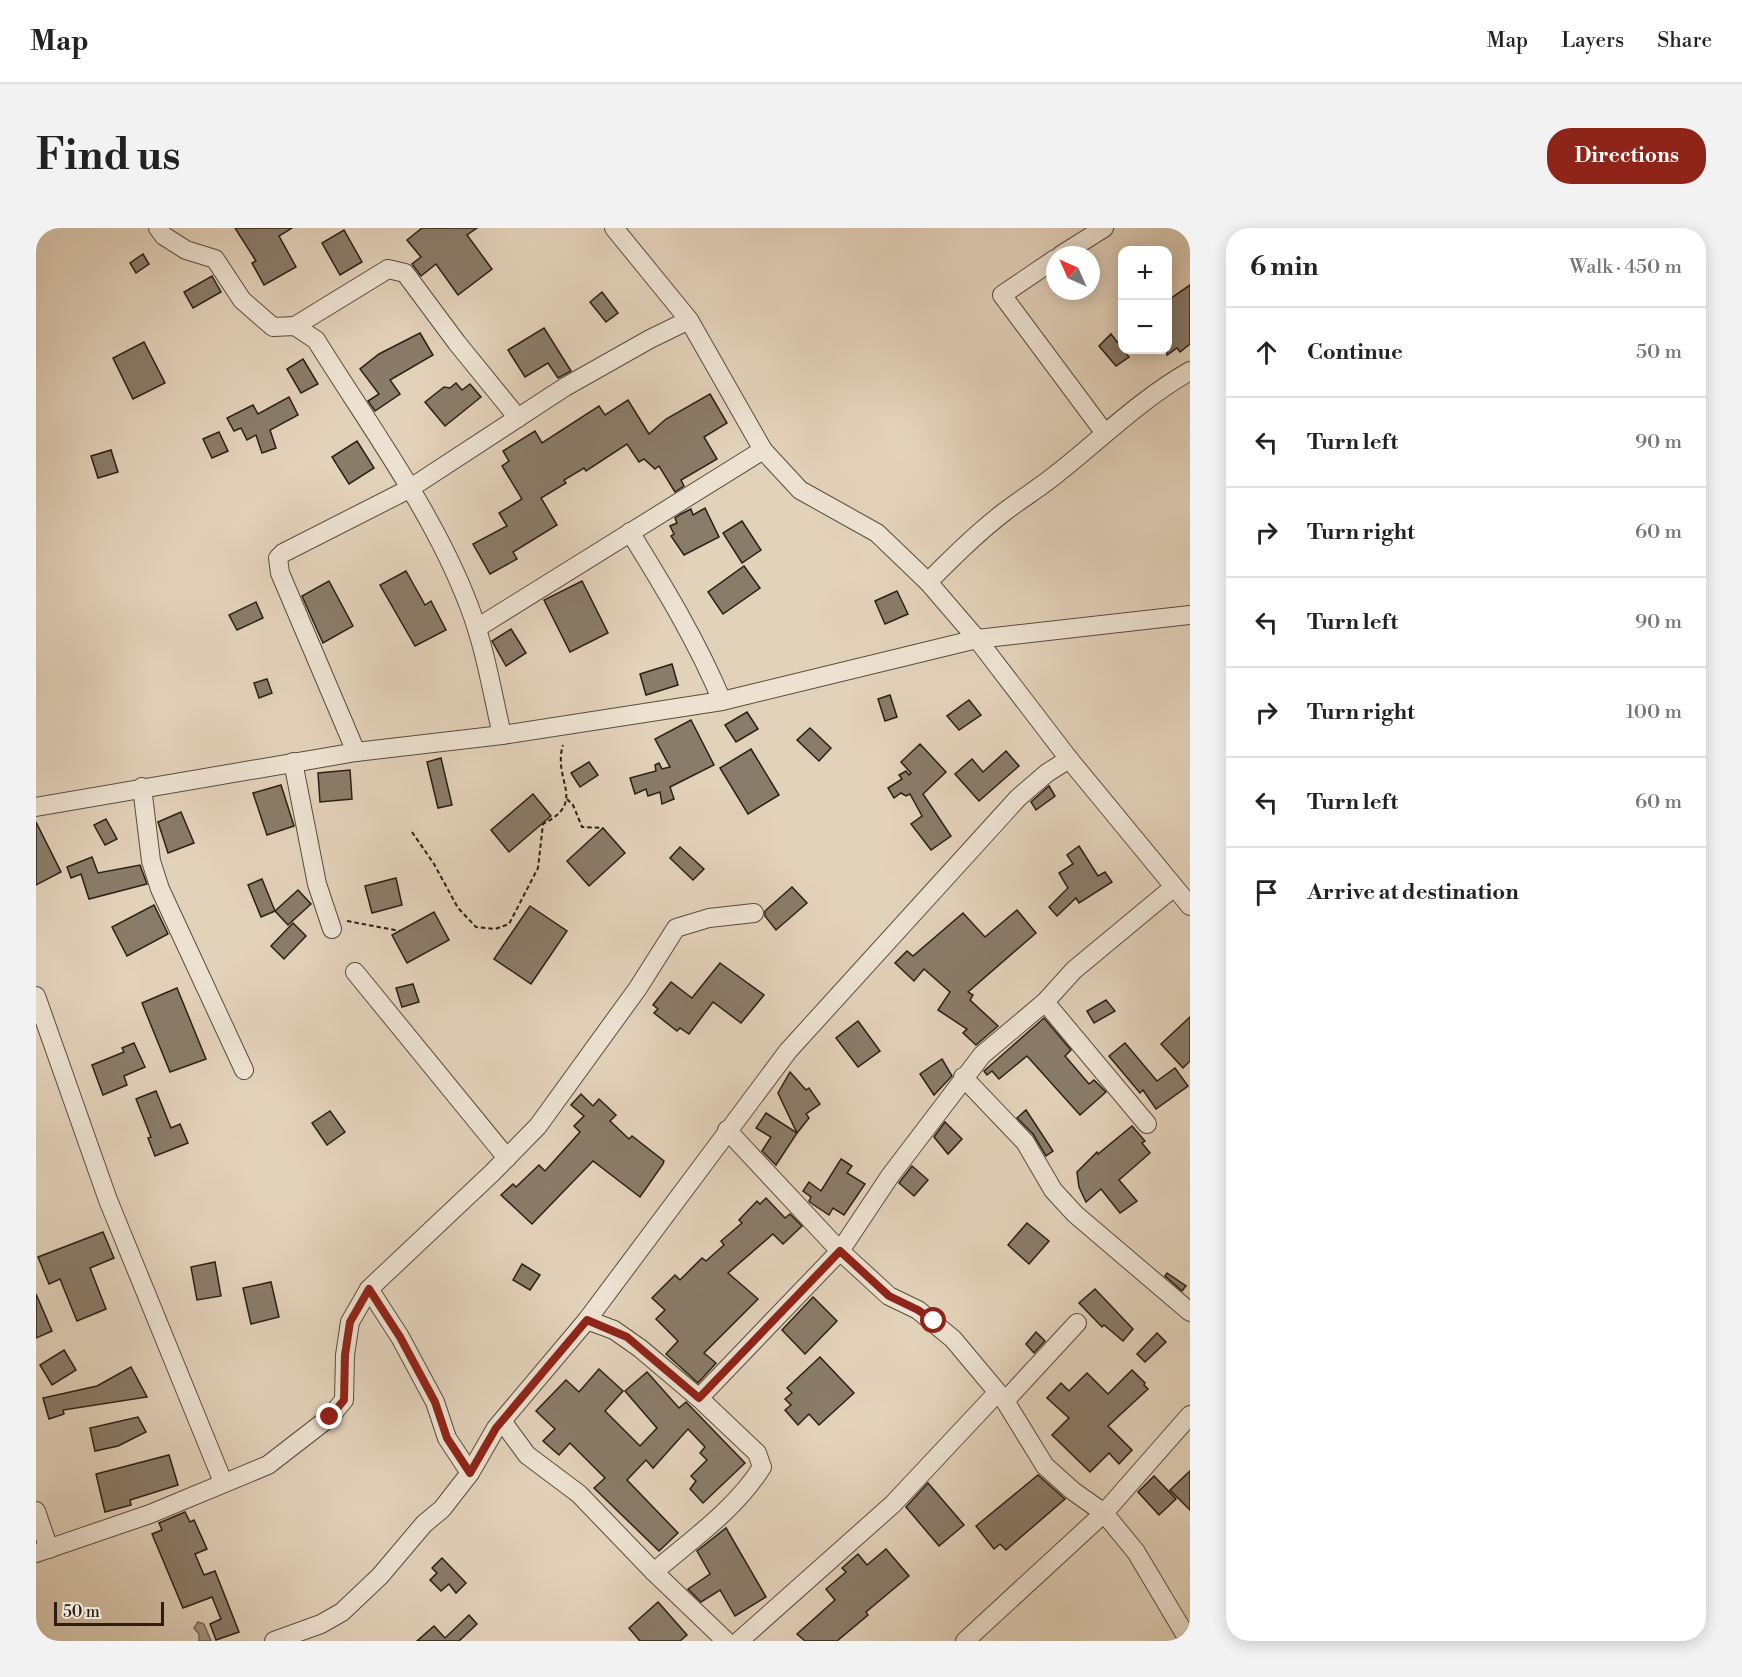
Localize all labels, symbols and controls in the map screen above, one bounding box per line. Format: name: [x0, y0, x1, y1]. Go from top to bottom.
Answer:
text: Map: [30, 24, 89, 59]
text: Map: [1487, 28, 1528, 54]
text: Layers: [1561, 28, 1624, 54]
text: Share: [1657, 28, 1712, 54]
button: Directions: [1547, 128, 1706, 184]
text: Find us: [36, 130, 180, 183]
north arrow: [1046, 246, 1100, 300]
map controls: [1118, 246, 1172, 354]
button: +: [1118, 246, 1172, 300]
text: 6 min: [1250, 251, 1318, 283]
text: Walk · 450 m: [1569, 255, 1682, 280]
button: −: [1118, 300, 1172, 354]
icon: ahead: [1250, 336, 1283, 369]
text: Continue: [1307, 339, 1403, 366]
text: 50 m: [1636, 340, 1682, 365]
icon: left: [1250, 426, 1283, 459]
text: Turn left: [1307, 429, 1398, 456]
text: 90 m: [1635, 430, 1682, 455]
icon: right: [1250, 516, 1283, 549]
text: Turn right: [1307, 519, 1415, 546]
text: 60 m: [1635, 520, 1682, 545]
icon: left: [1250, 606, 1283, 639]
text: Turn left: [1307, 609, 1398, 636]
text: 90 m: [1635, 610, 1682, 635]
icon: right: [1250, 696, 1283, 729]
text: Turn right: [1307, 699, 1415, 726]
text: 100 m: [1626, 700, 1682, 725]
icon: left: [1250, 786, 1283, 819]
text: Turn left: [1307, 789, 1398, 816]
text: 60 m: [1635, 790, 1682, 815]
icon: arrive: [1250, 876, 1283, 909]
text: Arrive at destination: [1307, 879, 1519, 906]
route start: [920, 1307, 946, 1333]
route end: [316, 1403, 342, 1429]
scale bar: [54, 1599, 164, 1626]
text: 50 m: [63, 1602, 100, 1622]

